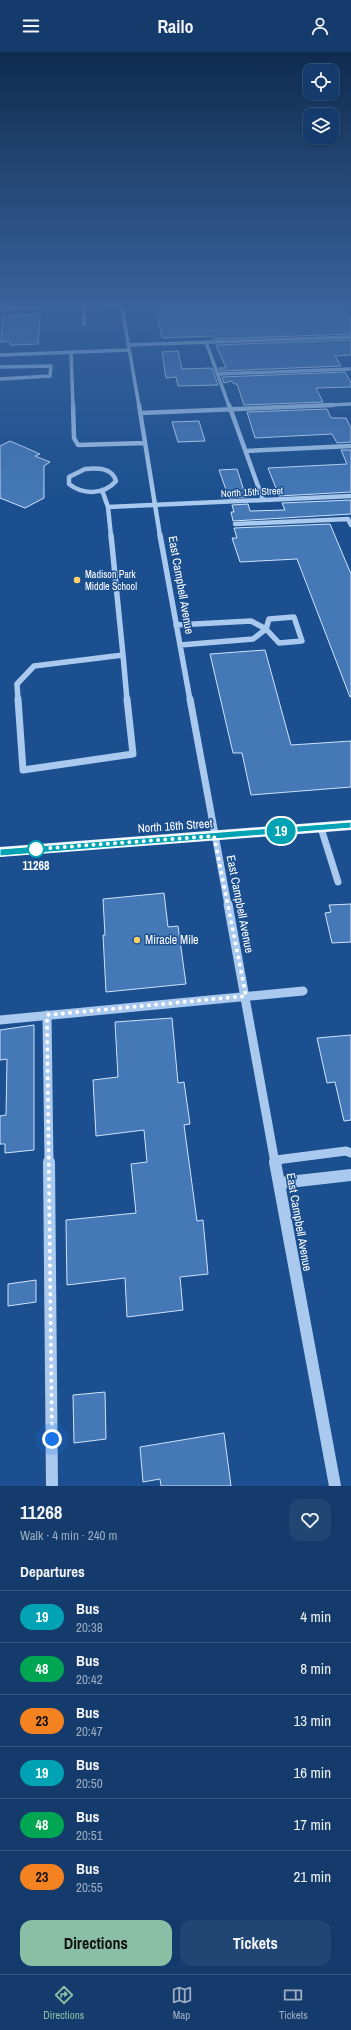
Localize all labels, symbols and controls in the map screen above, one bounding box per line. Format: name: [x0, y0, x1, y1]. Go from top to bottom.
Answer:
text: Railo: [157, 14, 194, 39]
icon: menu: [20, 15, 42, 37]
icon: person: [309, 15, 331, 37]
map controls: [303, 64, 339, 144]
button: locate: [303, 64, 339, 100]
button: layers: [303, 108, 339, 144]
street label: North 15th Street: [220, 484, 284, 500]
street label: East Campbell Avenue: [164, 535, 198, 635]
place label: Madison Park Middle School: [85, 568, 137, 593]
marker: Madison Park Middle School: [72, 575, 82, 585]
street label: North 16th Street: [137, 815, 213, 837]
line badge: 19: [263, 818, 299, 844]
text: 19: [275, 822, 287, 840]
marker: 11268: [27, 840, 45, 858]
street label: East Campbell Avenue: [223, 854, 257, 954]
place label: 11268: [23, 858, 50, 874]
place label: Miracle Mile: [145, 932, 199, 948]
marker: Miracle Mile: [132, 935, 142, 945]
street label: East Campbell Avenue: [282, 1172, 316, 1272]
your location: [42, 1429, 62, 1449]
text: 11268: [20, 1499, 62, 1525]
button: heart: [289, 1499, 331, 1541]
text: Walk · 4 min · 240 m: [20, 1527, 117, 1544]
text: Departures: [20, 1561, 85, 1582]
text: Bus: [76, 1598, 99, 1619]
text: 4 min: [300, 1606, 331, 1627]
text: 19: [36, 1608, 48, 1626]
text: 20:38: [76, 1619, 103, 1636]
text: Bus: [76, 1650, 99, 1671]
text: 8 min: [300, 1658, 331, 1679]
text: 48: [36, 1660, 48, 1678]
text: 20:42: [76, 1671, 103, 1688]
text: Bus: [76, 1702, 99, 1723]
text: 13 min: [293, 1710, 331, 1731]
text: 23: [36, 1712, 48, 1730]
text: 20:47: [76, 1723, 103, 1740]
text: Bus: [76, 1754, 99, 1775]
text: 16 min: [293, 1762, 331, 1783]
text: 19: [36, 1764, 48, 1782]
text: 20:50: [76, 1775, 103, 1792]
text: Bus: [76, 1806, 99, 1827]
text: 17 min: [293, 1814, 331, 1835]
text: 48: [36, 1816, 48, 1834]
text: 20:51: [76, 1827, 103, 1844]
text: Bus: [76, 1858, 99, 1879]
text: 21 min: [293, 1866, 331, 1887]
text: 23: [36, 1868, 48, 1886]
text: 20:55: [76, 1879, 103, 1896]
button: Directions: [20, 1920, 172, 1966]
button: Tickets: [180, 1920, 331, 1966]
tab: Directions: [43, 1984, 84, 2022]
tab: Map: [171, 1984, 193, 2022]
tab: Tickets: [279, 1984, 308, 2022]

